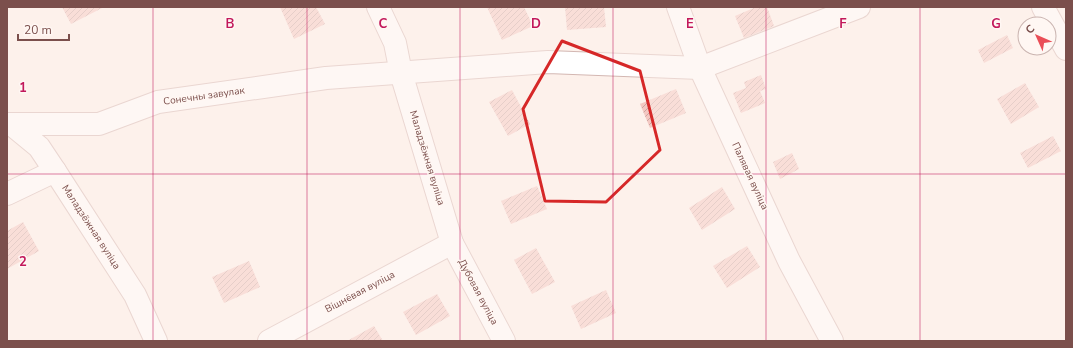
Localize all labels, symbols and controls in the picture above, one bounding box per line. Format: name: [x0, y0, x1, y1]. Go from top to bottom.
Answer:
text: B: [226, 15, 235, 33]
text: C: [379, 15, 388, 33]
text: D: [531, 15, 541, 33]
text: E: [686, 15, 694, 33]
text: F: [839, 15, 847, 33]
text: G: [991, 15, 1001, 33]
scale bar: [18, 16, 69, 42]
north arrow: [1017, 16, 1057, 56]
text: С: [1022, 21, 1039, 37]
text: 20 m: [24, 22, 52, 38]
text: 1: [19, 79, 27, 97]
street label: Сонечны завулак: [162, 83, 246, 109]
street label: Маладзёжная вуліца: [406, 109, 448, 207]
street label: Палявая вуліца: [728, 140, 772, 212]
street label: Маладзёжная вуліца: [58, 182, 124, 272]
text: 2: [19, 253, 27, 271]
street label: Дубовая вуліца: [455, 257, 501, 327]
street label: Вішнёвая вуліца: [323, 268, 397, 316]

